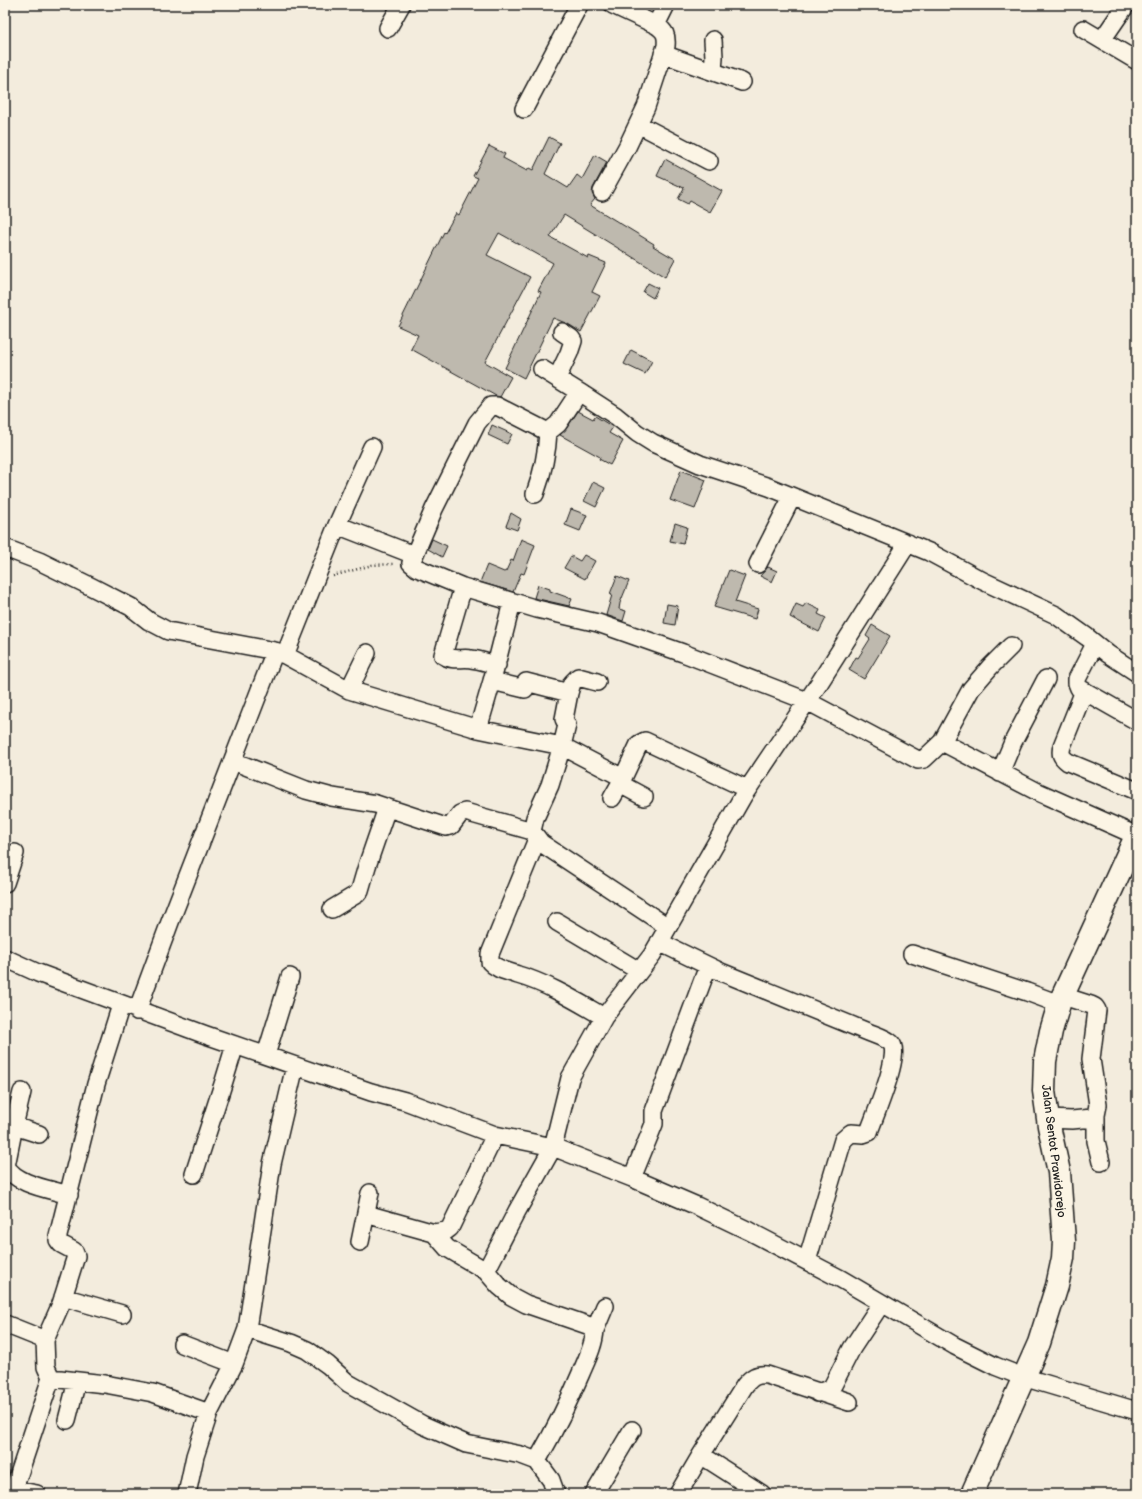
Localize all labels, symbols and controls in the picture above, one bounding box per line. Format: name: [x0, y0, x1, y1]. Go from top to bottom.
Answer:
street label: Jalan Sentot Prawidorejo: [1038, 1084, 1069, 1219]

